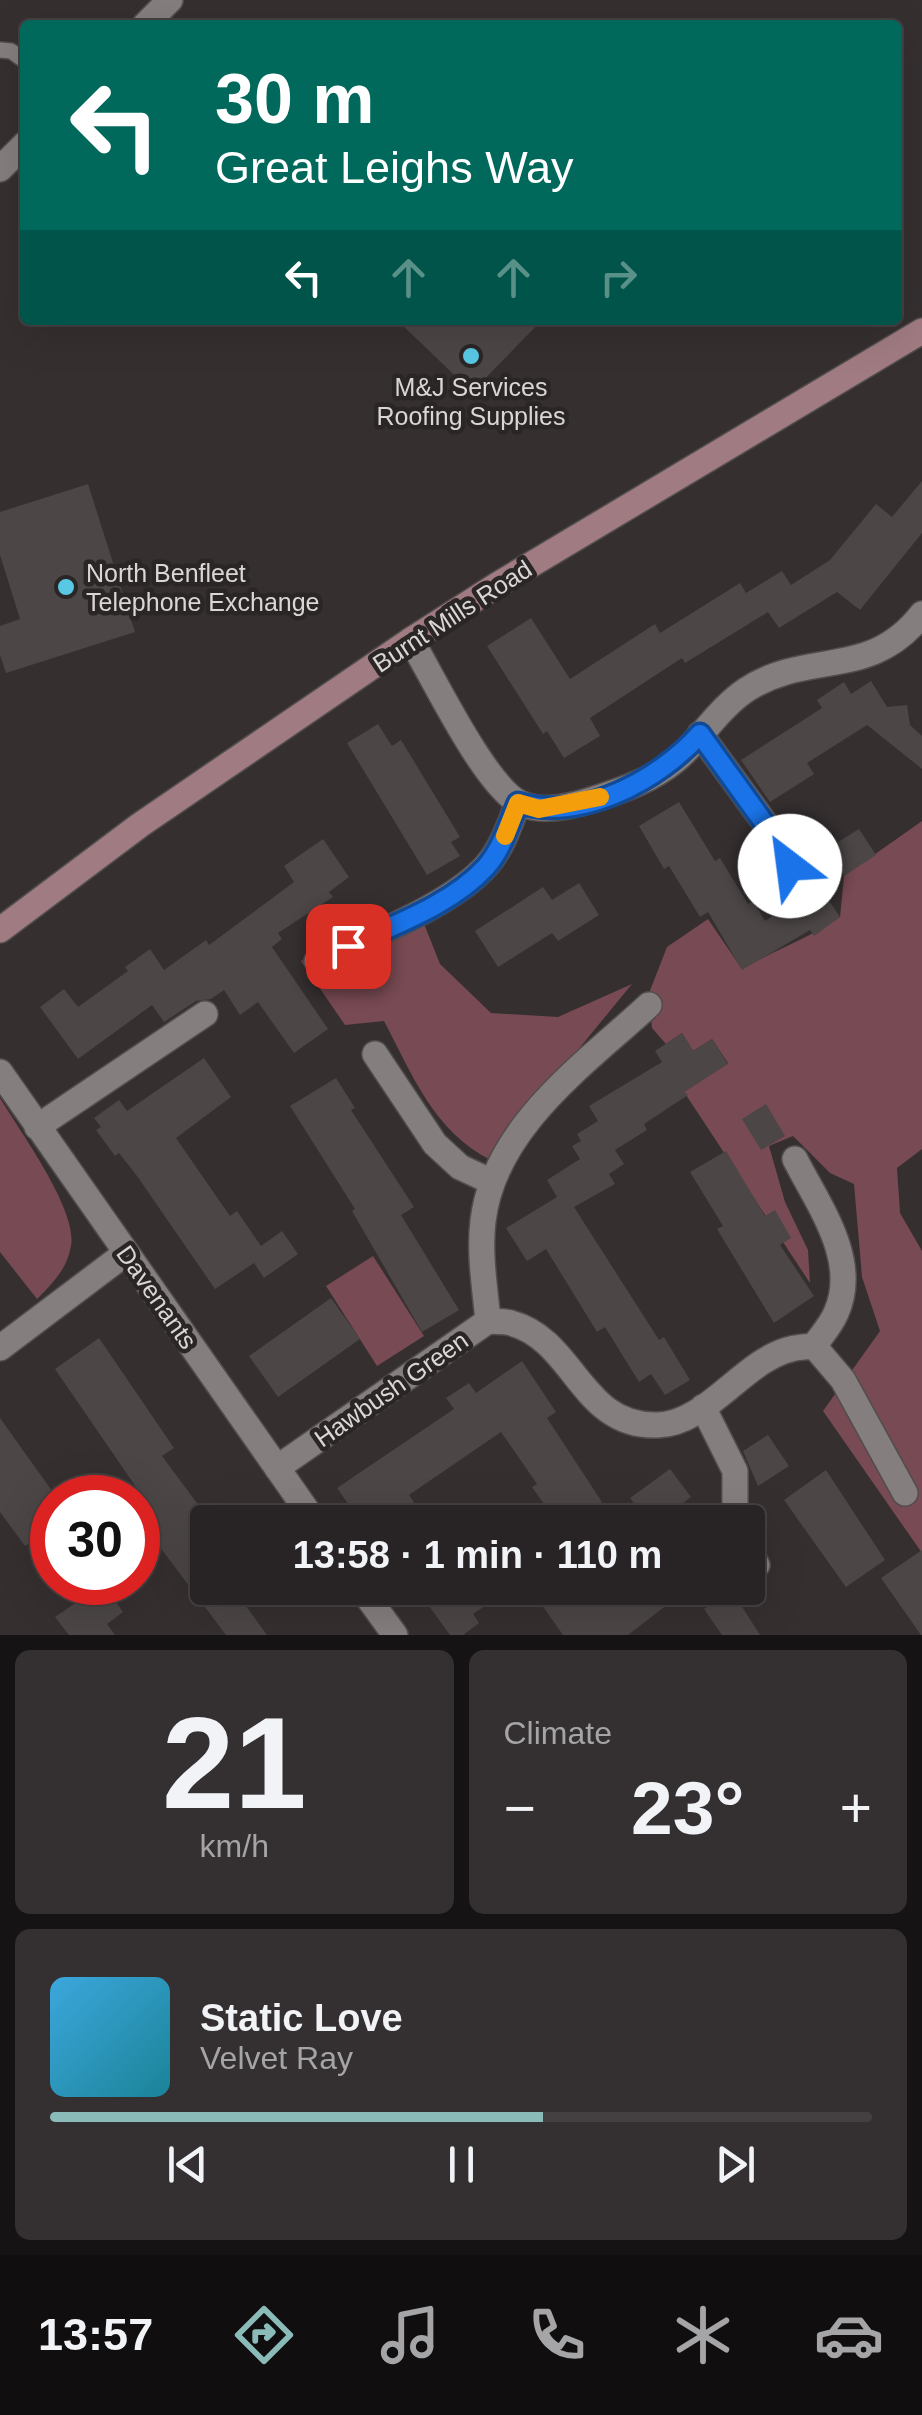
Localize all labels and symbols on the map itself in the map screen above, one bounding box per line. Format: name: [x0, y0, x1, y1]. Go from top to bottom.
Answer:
marker: M&J Services Roofing Supplies: [460, 345, 482, 367]
place label: M&J Services Roofing Supplies: [376, 373, 566, 430]
street label: Burnt Mills Road: [367, 554, 537, 678]
place label: North Benfleet Telephone Exchange: [86, 559, 320, 616]
marker: North Benfleet Telephone Exchange: [55, 576, 77, 598]
position arrow: [738, 814, 842, 918]
pin: [306, 904, 391, 989]
street label: Davenants: [111, 1240, 203, 1354]
street label: Hawbush Green: [309, 1326, 473, 1452]
speed limit sign: 30: [30, 1475, 160, 1605]

